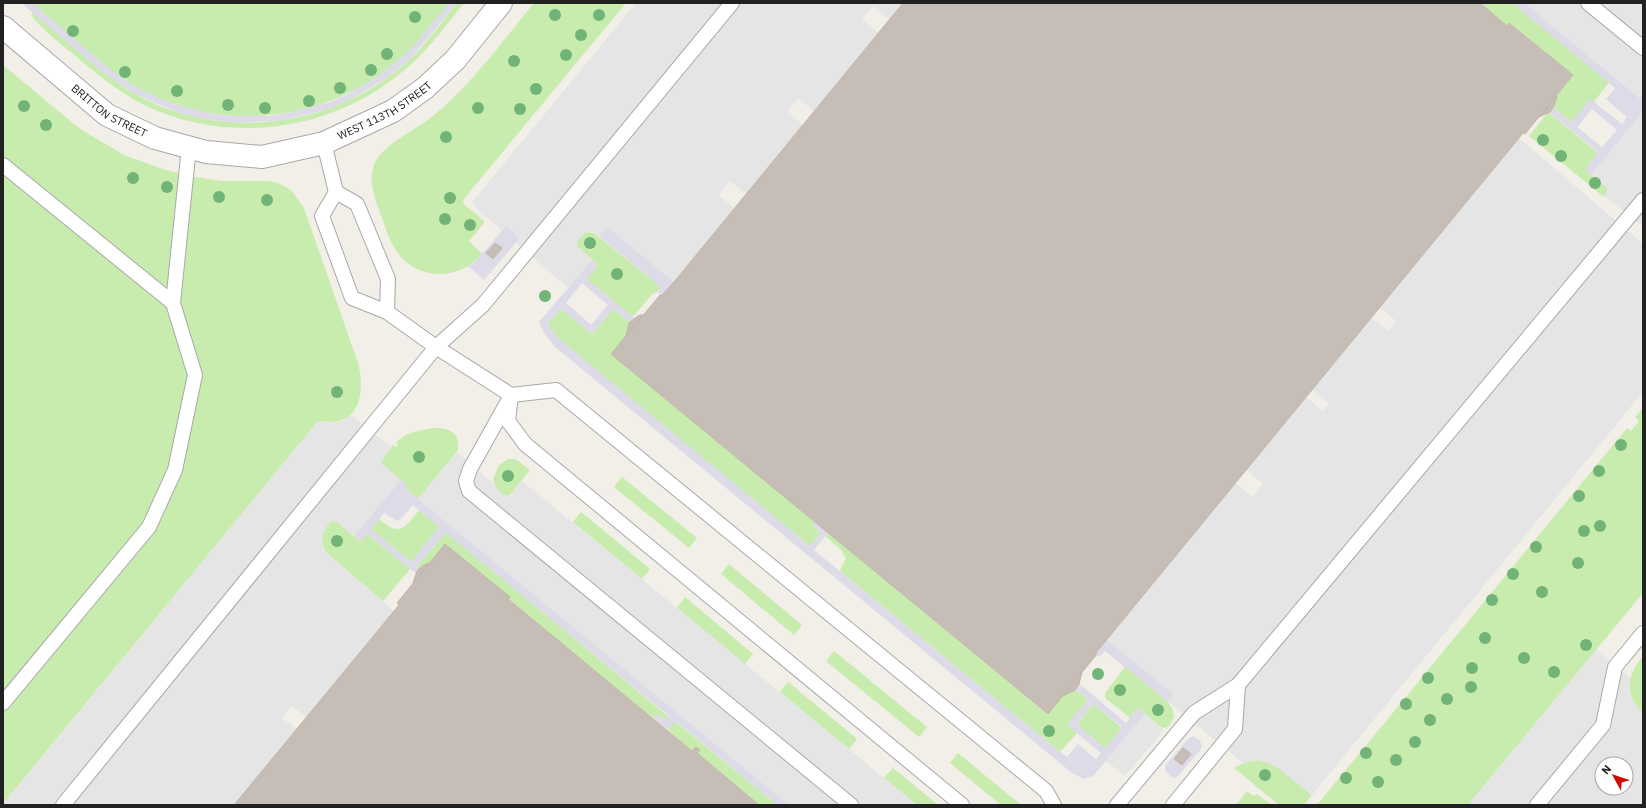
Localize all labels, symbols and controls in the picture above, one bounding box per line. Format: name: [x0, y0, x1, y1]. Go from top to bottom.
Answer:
street label: WEST 113TH STREET: [335, 78, 435, 143]
street label: BRITTON STREET: [69, 81, 150, 141]
north arrow: [1594, 756, 1634, 796]
text: N: [1598, 762, 1614, 777]

